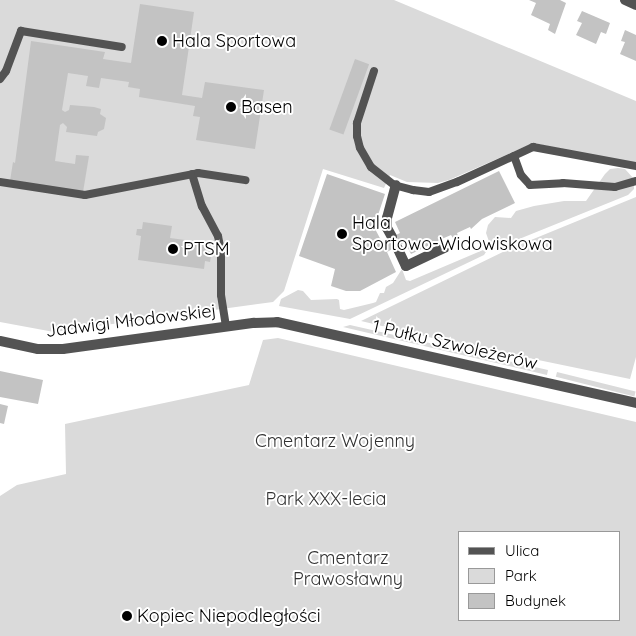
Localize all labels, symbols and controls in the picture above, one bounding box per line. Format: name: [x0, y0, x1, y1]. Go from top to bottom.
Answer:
place label: Hala Sportowa: [172, 30, 296, 52]
marker: Hala Sportowa: [156, 35, 168, 47]
place label: Basen: [241, 96, 293, 118]
marker: Basen: [225, 101, 237, 113]
place label: Hala Sportowo-Widowiskowa: [352, 213, 553, 255]
marker: Hala Sportowo-Widowiskowa: [336, 228, 348, 240]
place label: PTSM: [183, 238, 230, 260]
marker: PTSM: [167, 243, 179, 255]
street label: Jadwigi Młodowskiej: [45, 300, 217, 342]
street label: 1 Pułku Szwoleżerów: [370, 316, 540, 374]
park label: Cmentarz Wojenny: [255, 430, 415, 452]
park label: Park XXX-lecia: [266, 488, 386, 510]
legend: [458, 531, 621, 621]
text: Ulica: [505, 541, 539, 560]
park label: Cmentarz Prawosławny: [293, 548, 403, 590]
text: Park: [505, 566, 537, 585]
text: Budynek: [505, 591, 566, 610]
place label: Kopiec Niepodległości: [137, 605, 321, 627]
marker: Kopiec Niepodległości: [121, 610, 133, 622]

